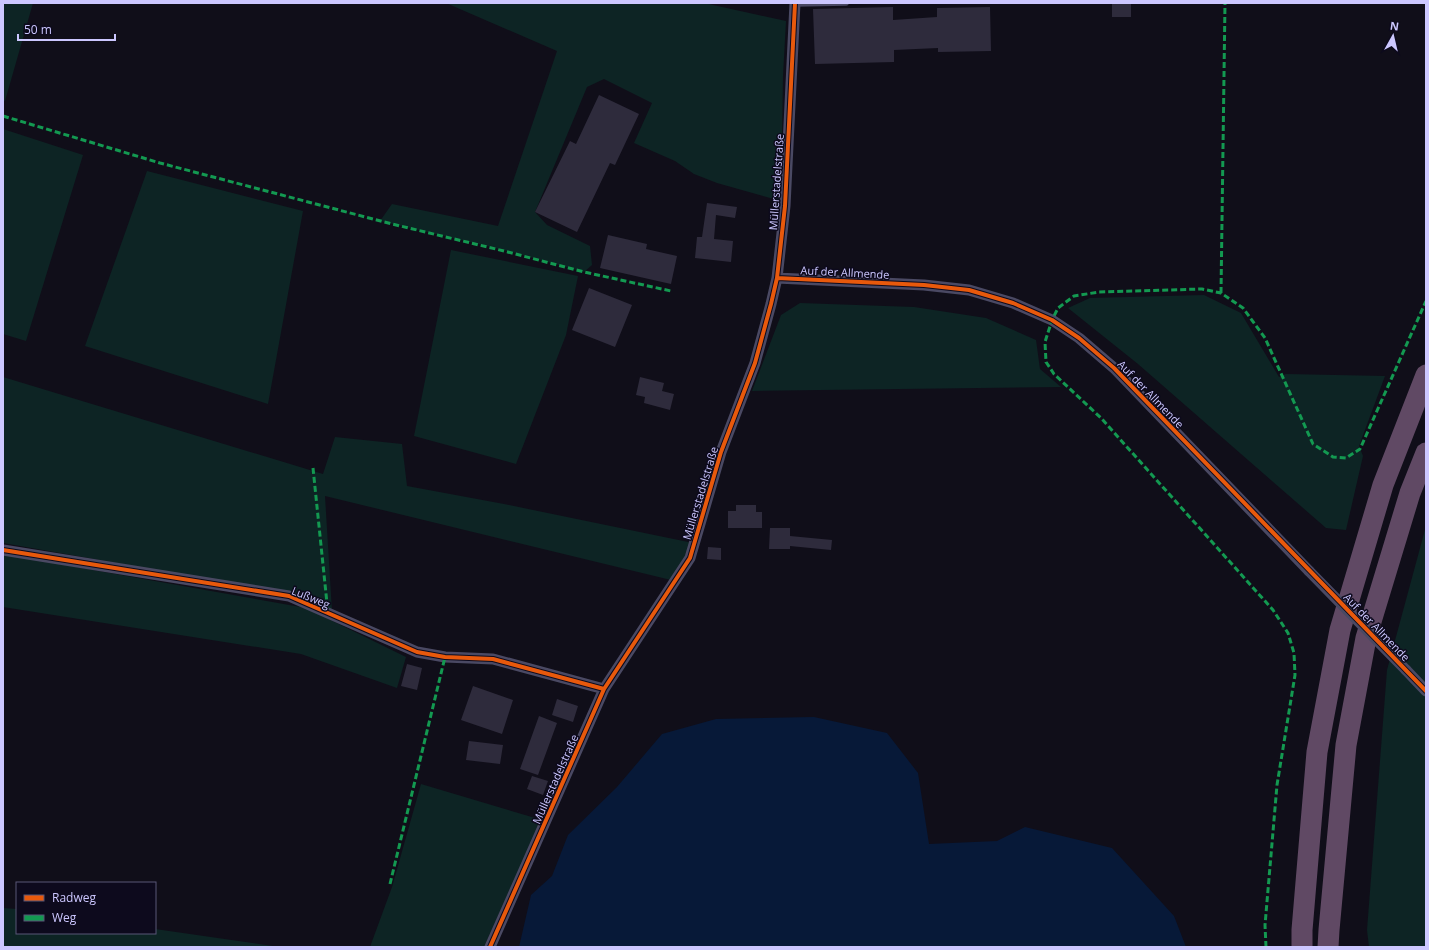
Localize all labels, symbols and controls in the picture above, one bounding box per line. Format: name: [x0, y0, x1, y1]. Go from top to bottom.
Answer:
scale bar: [18, 16, 115, 42]
north arrow: [1373, 16, 1413, 56]
text: N: [1389, 18, 1400, 34]
text: 50 m: [24, 21, 52, 38]
street label: Müllerstadelstraße: [765, 133, 787, 231]
street label: Auf der Allmende: [800, 262, 890, 282]
street label: Auf der Allmende: [1115, 357, 1187, 431]
street label: Müllerstadelstraße: [679, 445, 721, 541]
street label: Lußweg: [290, 583, 332, 611]
street label: Auf der Allmende: [1341, 590, 1413, 664]
street label: Müllerstadelstraße: [528, 732, 582, 826]
legend: [16, 882, 156, 934]
text: Radweg: [52, 889, 96, 906]
text: Weg: [52, 909, 77, 926]

